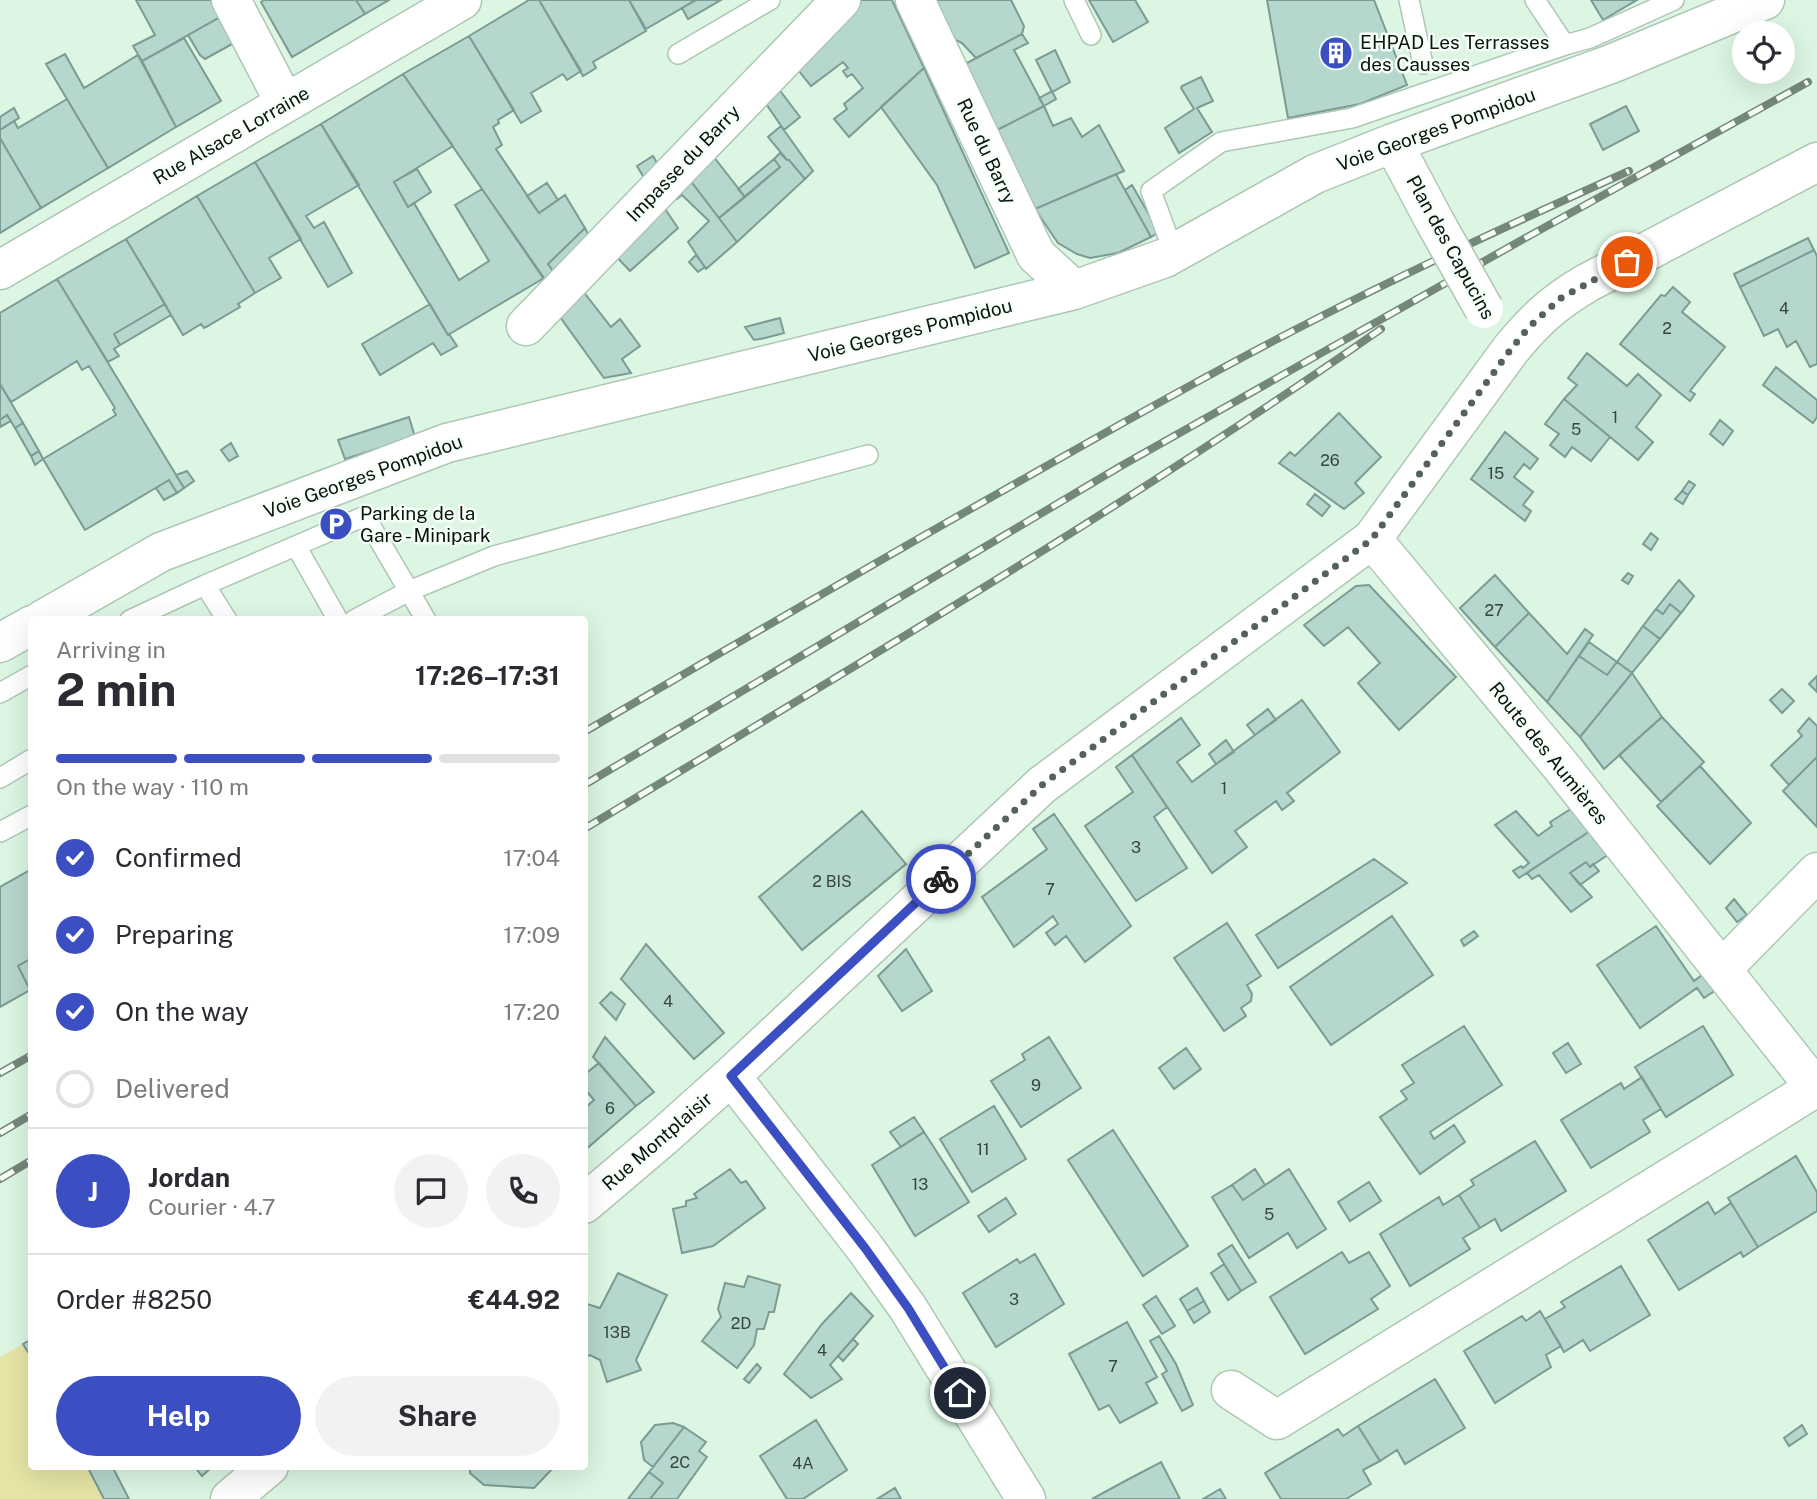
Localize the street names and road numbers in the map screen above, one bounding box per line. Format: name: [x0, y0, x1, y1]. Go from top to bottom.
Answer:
street label: Rue Alsace Lorraine: [149, 81, 313, 189]
street label: Voie Georges Pompidou: [1334, 83, 1538, 175]
street label: Rue du Barry: [953, 95, 1021, 207]
street label: Impasse du Barry: [622, 100, 744, 226]
street label: Plan des Capucins: [1402, 171, 1500, 323]
street label: Voie Georges Pompidou: [806, 294, 1014, 366]
street label: Voie Georges Pompidou: [261, 430, 465, 522]
street label: Route des Aumières: [1485, 677, 1613, 829]
street label: Rue Montplaisir: [598, 1087, 716, 1195]

